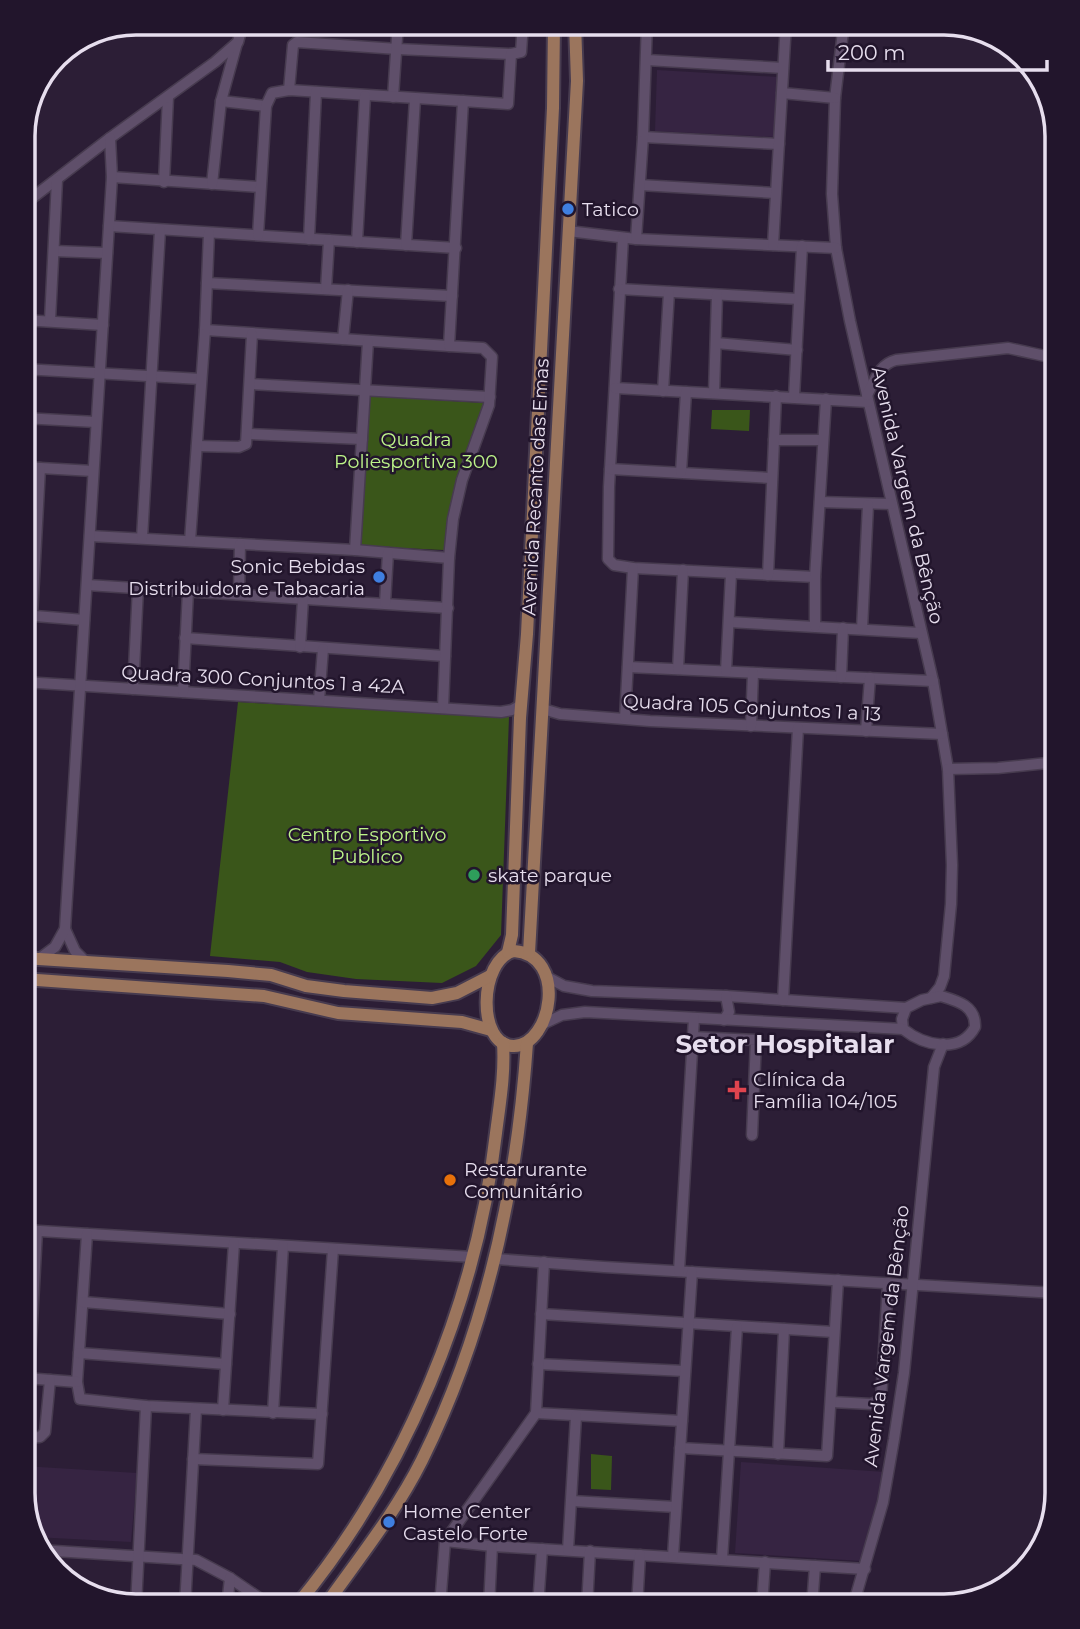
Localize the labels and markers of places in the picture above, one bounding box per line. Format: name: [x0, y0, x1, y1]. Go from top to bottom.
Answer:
place label: Tatico: [582, 198, 639, 221]
marker: Tatico: [560, 201, 576, 217]
place label: Sonic Bebidas Distribuidora e Tabacaria: [128, 555, 365, 600]
marker: Sonic Bebidas Distribuidora e Tabacaria: [371, 569, 387, 585]
place label: skate parque: [488, 864, 612, 887]
marker: skate parque: [466, 867, 482, 883]
place label: Clínica da Família 104/105: [753, 1068, 897, 1113]
marker: Clínica da Família 104/105: [727, 1080, 747, 1100]
place label: Restarurante Comunitário: [464, 1158, 587, 1203]
marker: Restarurante Comunitário: [442, 1172, 458, 1188]
place label: Home Center Castelo Forte: [403, 1500, 531, 1545]
marker: Home Center Castelo Forte: [381, 1514, 397, 1530]

